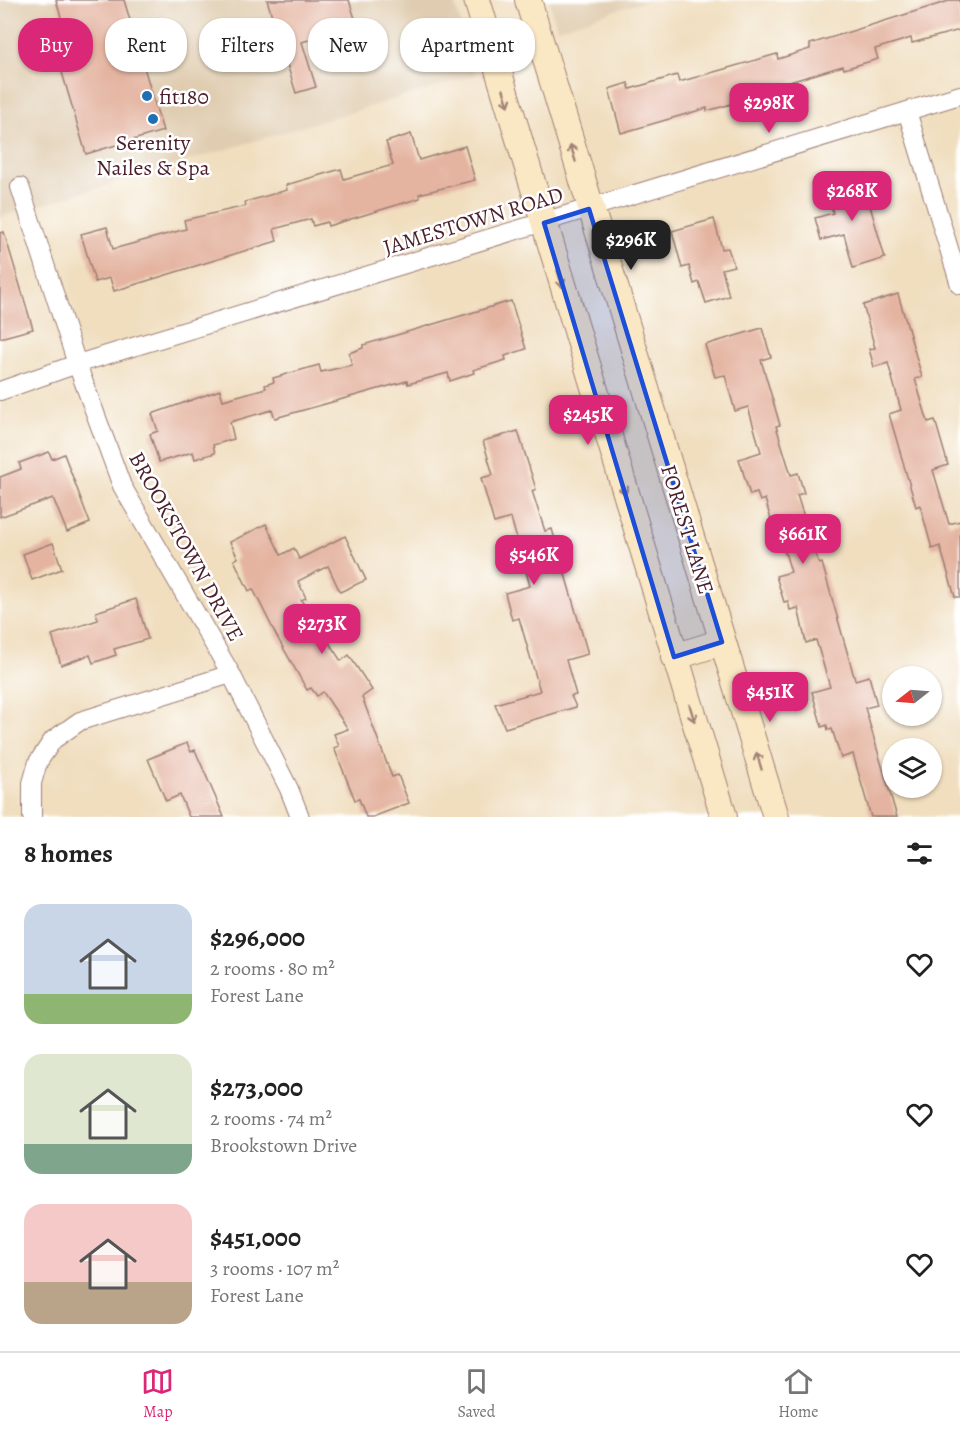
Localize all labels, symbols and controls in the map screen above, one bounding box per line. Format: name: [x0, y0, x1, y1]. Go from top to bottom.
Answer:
chip: Buy: [18, 18, 93, 72]
chip: Rent: [105, 18, 187, 72]
chip: Filters: [199, 18, 296, 72]
chip: New: [308, 18, 388, 72]
chip: Apartment: [400, 18, 535, 72]
place label: fit180: [159, 82, 209, 112]
pin: $298K: [727, 83, 811, 134]
one-way arrow: [501, 88, 512, 107]
marker: fit180: [140, 89, 154, 103]
text: $298K: [744, 89, 794, 116]
marker: Serenity Nailes & Spa: [146, 112, 160, 126]
place label: Serenity Nailes & Spa: [96, 128, 211, 183]
one-way arrow: [567, 144, 578, 163]
pin: $268K: [810, 171, 894, 222]
text: $268K: [826, 177, 878, 204]
street label: JAMESTOWN ROAD: [380, 179, 567, 263]
pin: $296K: [589, 220, 673, 271]
text: $296K: [606, 226, 656, 253]
one-way arrow: [555, 269, 566, 288]
pin: $245K: [546, 395, 630, 446]
text: $245K: [563, 401, 613, 428]
street label: BROOKSTOWN DRIVE: [121, 446, 251, 647]
street label: FOREST LANE: [653, 461, 721, 598]
one-way arrow: [618, 476, 629, 495]
pin: $661K: [761, 514, 845, 565]
text: $661K: [779, 520, 827, 547]
pin: $546K: [492, 535, 576, 586]
text: $546K: [509, 541, 559, 568]
pin: $273K: [280, 604, 364, 655]
text: $273K: [297, 610, 347, 637]
north arrow: [882, 666, 942, 726]
map controls: [882, 666, 942, 798]
pin: $451K: [728, 672, 812, 723]
text: $451K: [746, 678, 794, 705]
one-way arrow: [687, 703, 698, 722]
button: layers: [882, 738, 942, 798]
one-way arrow: [753, 752, 764, 771]
text: 8 homes: [24, 836, 113, 871]
icon: filters: [903, 837, 936, 870]
text: $296,000: [210, 920, 305, 955]
icon: home: [72, 928, 144, 1000]
icon: heart: [903, 948, 936, 981]
text: 2 rooms · 80 m²: [210, 955, 335, 982]
text: Forest Lane: [210, 982, 304, 1009]
text: $273,000: [210, 1070, 303, 1105]
icon: home: [72, 1078, 144, 1150]
icon: heart: [903, 1098, 936, 1131]
text: 2 rooms · 74 m²: [210, 1105, 332, 1132]
text: Brookstown Drive: [210, 1132, 357, 1159]
text: $451,000: [210, 1220, 301, 1255]
icon: home: [72, 1228, 144, 1300]
icon: heart: [903, 1248, 936, 1281]
text: 3 rooms · 107 m²: [210, 1255, 339, 1282]
text: Forest Lane: [210, 1282, 304, 1309]
tab: Map: [141, 1365, 174, 1423]
tab: Saved: [457, 1365, 495, 1423]
tab: Home: [778, 1365, 819, 1423]

